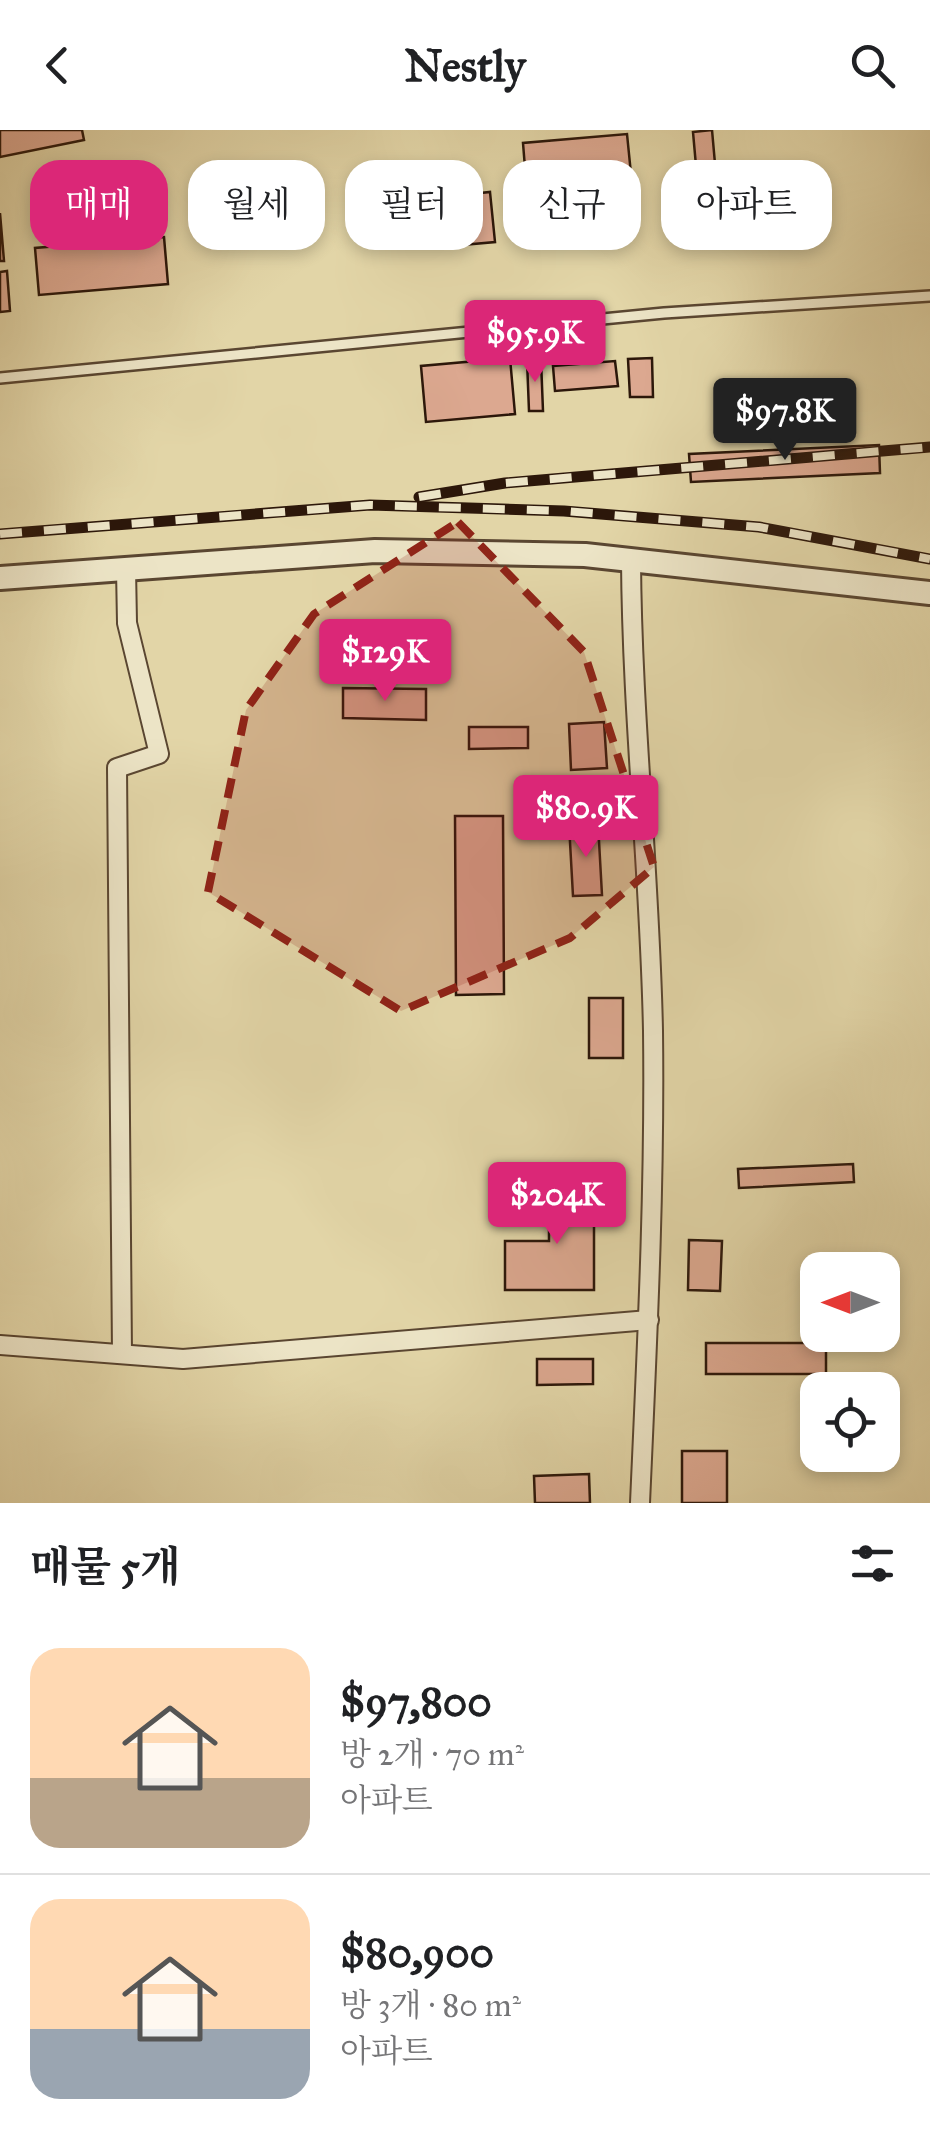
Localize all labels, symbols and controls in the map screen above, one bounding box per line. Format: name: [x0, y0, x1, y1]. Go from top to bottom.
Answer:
icon: back: [30, 38, 85, 93]
text: Nestly: [404, 38, 526, 93]
icon: search: [845, 38, 900, 93]
chip: 매매: [30, 160, 168, 250]
chip: 월세: [188, 160, 325, 250]
chip: 필터: [345, 160, 483, 250]
chip: 신규: [503, 160, 641, 250]
chip: 아파트: [661, 160, 832, 250]
pin: $95.9K: [454, 300, 616, 385]
text: $95.9K: [487, 313, 584, 352]
pin: $97.8K: [704, 378, 866, 463]
text: $97.8K: [735, 391, 835, 430]
pin: $129K: [315, 619, 455, 704]
text: $129K: [341, 632, 429, 671]
pin: $80.9K: [505, 775, 667, 860]
text: $80.9K: [535, 788, 637, 827]
pin: $204K: [487, 1162, 627, 1247]
text: $204K: [510, 1175, 604, 1214]
north arrow: [800, 1252, 900, 1352]
map controls: [800, 1252, 900, 1472]
button: locate: [800, 1372, 900, 1472]
icon: filters: [845, 1536, 900, 1591]
text: 매물 5개: [30, 1541, 180, 1593]
text: $97,800: [340, 1676, 492, 1728]
icon: home: [110, 1688, 230, 1808]
text: 방 2개 · 70 m²: [340, 1735, 524, 1774]
text: 아파트: [340, 1781, 433, 1820]
text: $80,900: [340, 1927, 494, 1979]
icon: home: [110, 1939, 230, 2059]
text: 방 3개 · 80 m²: [340, 1986, 521, 2025]
text: 아파트: [340, 2032, 433, 2071]

